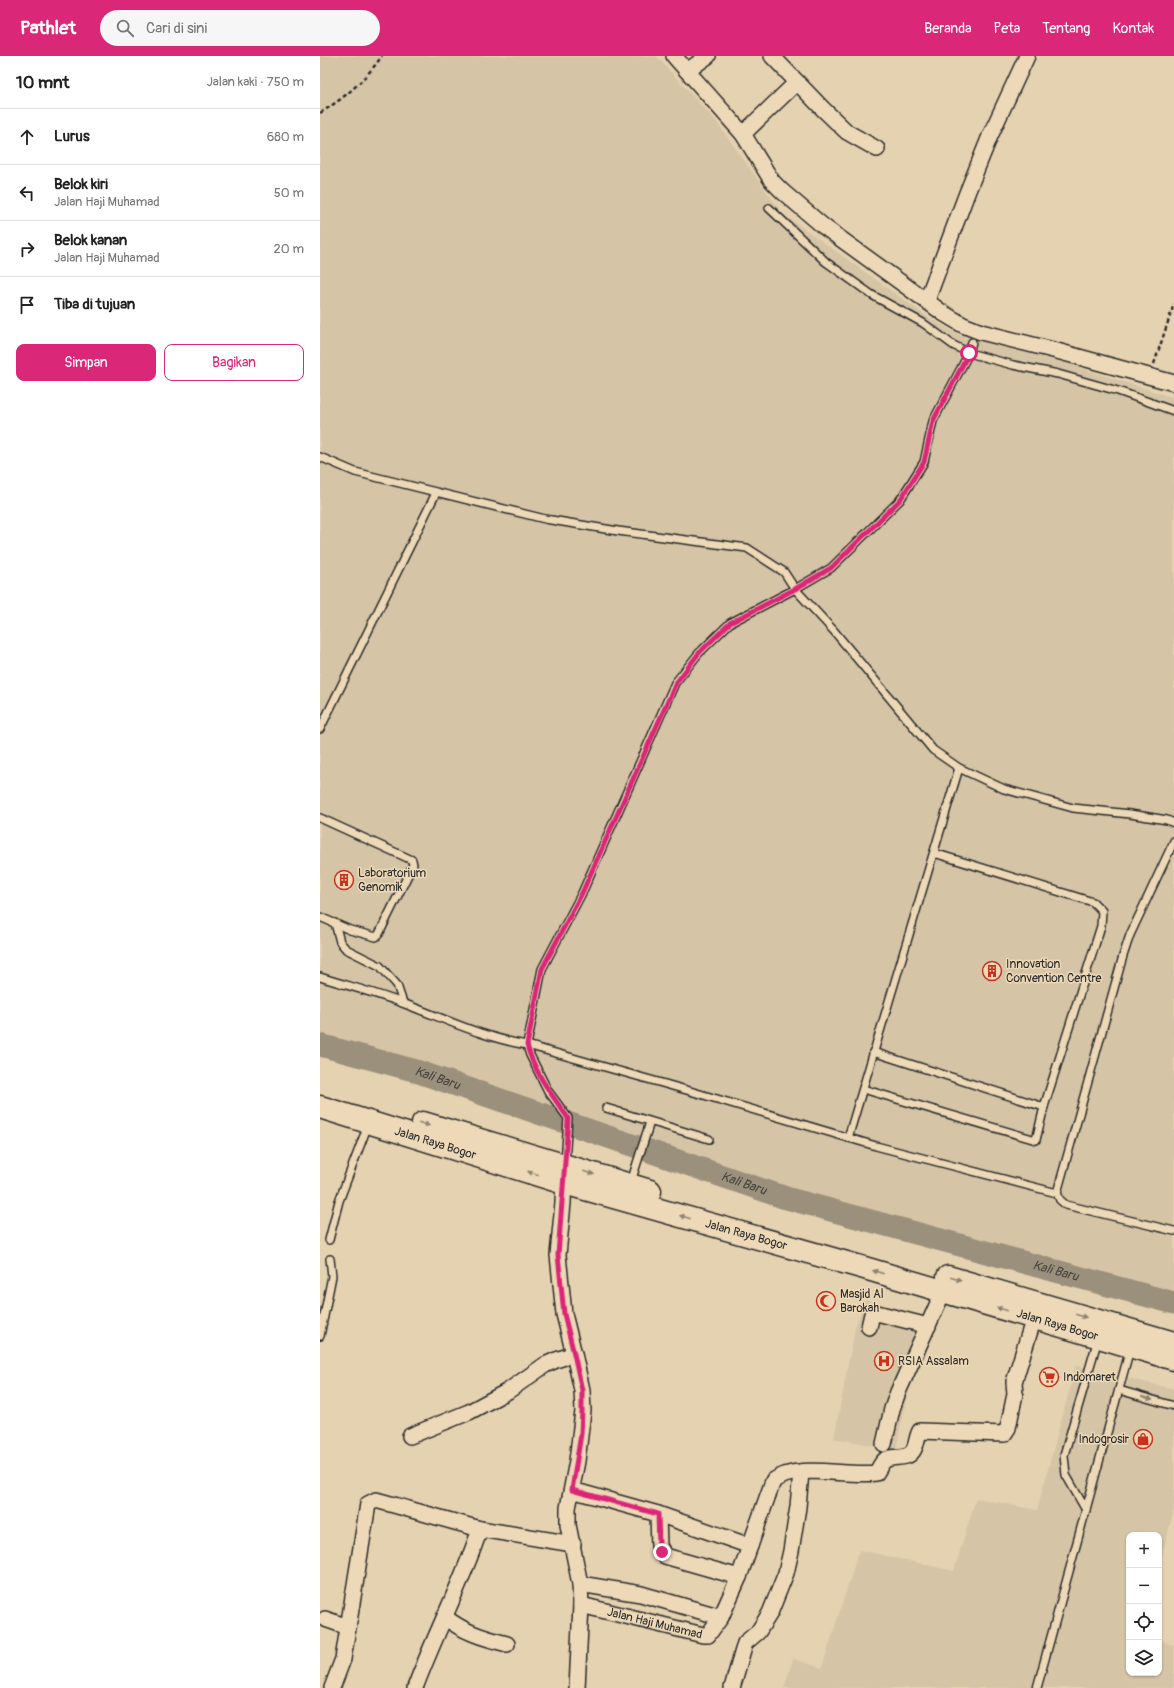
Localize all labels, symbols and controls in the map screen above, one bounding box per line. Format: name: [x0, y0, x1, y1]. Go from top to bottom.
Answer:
search box: [100, 10, 380, 46]
text: Pathlet: [20, 16, 76, 40]
icon: search: [114, 17, 136, 39]
text: Cari di sini: [146, 19, 207, 38]
text: Beranda: [924, 20, 972, 37]
text: Peta: [994, 20, 1020, 37]
text: Tentang: [1042, 20, 1090, 37]
text: Kontak: [1112, 20, 1154, 37]
text: 10 mnt: [16, 72, 69, 93]
text: Jalan kaki · 750 m: [207, 74, 304, 90]
icon: ahead: [16, 126, 38, 148]
text: Lurus: [54, 127, 90, 146]
text: 680 m: [267, 129, 304, 145]
text: Belok kiri: [54, 175, 108, 194]
icon: left: [16, 182, 38, 204]
text: 50 m: [274, 185, 304, 201]
text: Jalan Haji Muhamad: [54, 194, 160, 210]
text: Belok kanan: [54, 231, 127, 250]
icon: right: [16, 238, 38, 260]
text: 20 m: [273, 241, 304, 257]
text: Jalan Haji Muhamad: [54, 250, 160, 266]
icon: arrive: [16, 294, 38, 316]
text: Tiba di tujuan: [54, 295, 135, 314]
button: Simpan: [16, 344, 156, 381]
button: Bagikan: [164, 344, 304, 381]
route start: [960, 344, 978, 362]
place label: Laboratorium Genomik: [358, 866, 427, 895]
building icon: Laboratorium Genomik: [333, 869, 355, 891]
place label: Innovation Convention Centre: [1006, 957, 1102, 986]
building icon: Innovation Convention Centre: [981, 960, 1003, 982]
water label: Kali Baru: [413, 1063, 463, 1094]
one-way arrow: [419, 1121, 431, 1127]
street label: Jalan Raya Bogor: [393, 1123, 479, 1163]
water label: Kali Baru: [719, 1168, 770, 1199]
one-way arrow: [527, 1170, 539, 1176]
one-way arrow: [583, 1170, 595, 1176]
one-way arrow: [679, 1214, 691, 1220]
street label: Jalan Raya Bogor: [703, 1216, 790, 1253]
water label: Kali Baru: [1031, 1257, 1082, 1285]
one-way arrow: [871, 1269, 883, 1275]
one-way arrow: [950, 1277, 962, 1283]
place label: Masjid Al Barokah: [840, 1287, 884, 1316]
mosque icon: Masjid Al Barokah: [815, 1290, 837, 1312]
one-way arrow: [996, 1306, 1008, 1312]
street label: Jalan Raya Bogor: [1015, 1306, 1101, 1344]
one-way arrow: [1075, 1313, 1087, 1319]
hospital icon: RSIA Assalam: [873, 1350, 895, 1372]
place label: RSIA Assalam: [898, 1354, 969, 1369]
supermarket icon: Indomaret: [1038, 1366, 1060, 1388]
place label: Indomaret: [1063, 1370, 1116, 1385]
one-way arrow: [1141, 1395, 1153, 1401]
shop icon: Indogrosir: [1132, 1428, 1154, 1450]
place label: Indogrosir: [1078, 1432, 1130, 1447]
map controls: [1126, 1532, 1162, 1676]
button: +: [1126, 1532, 1162, 1568]
route end: [653, 1543, 671, 1561]
button: −: [1126, 1568, 1162, 1604]
street label: Jalan Haji Muhamad: [606, 1604, 704, 1642]
button: locate: [1126, 1604, 1162, 1640]
button: layers: [1126, 1640, 1162, 1676]

